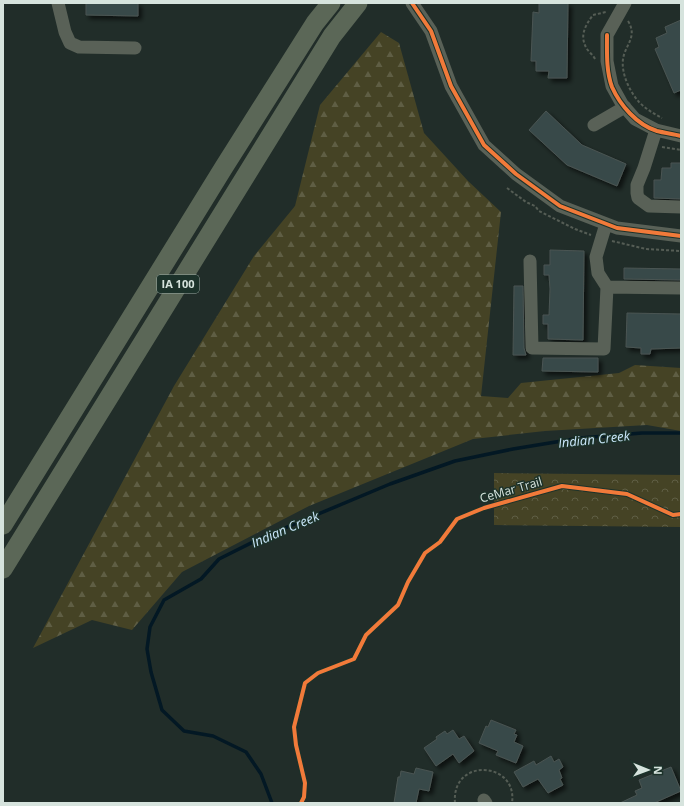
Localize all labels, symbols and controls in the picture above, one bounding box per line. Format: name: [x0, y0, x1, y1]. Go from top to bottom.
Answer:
road number: IA 100: [157, 275, 199, 293]
water label: Indian Creek: [557, 426, 631, 452]
street label: CeMar Trail: [478, 473, 544, 507]
water label: Indian Creek: [248, 506, 322, 551]
north arrow: [628, 750, 668, 790]
text: N: [651, 766, 666, 775]

